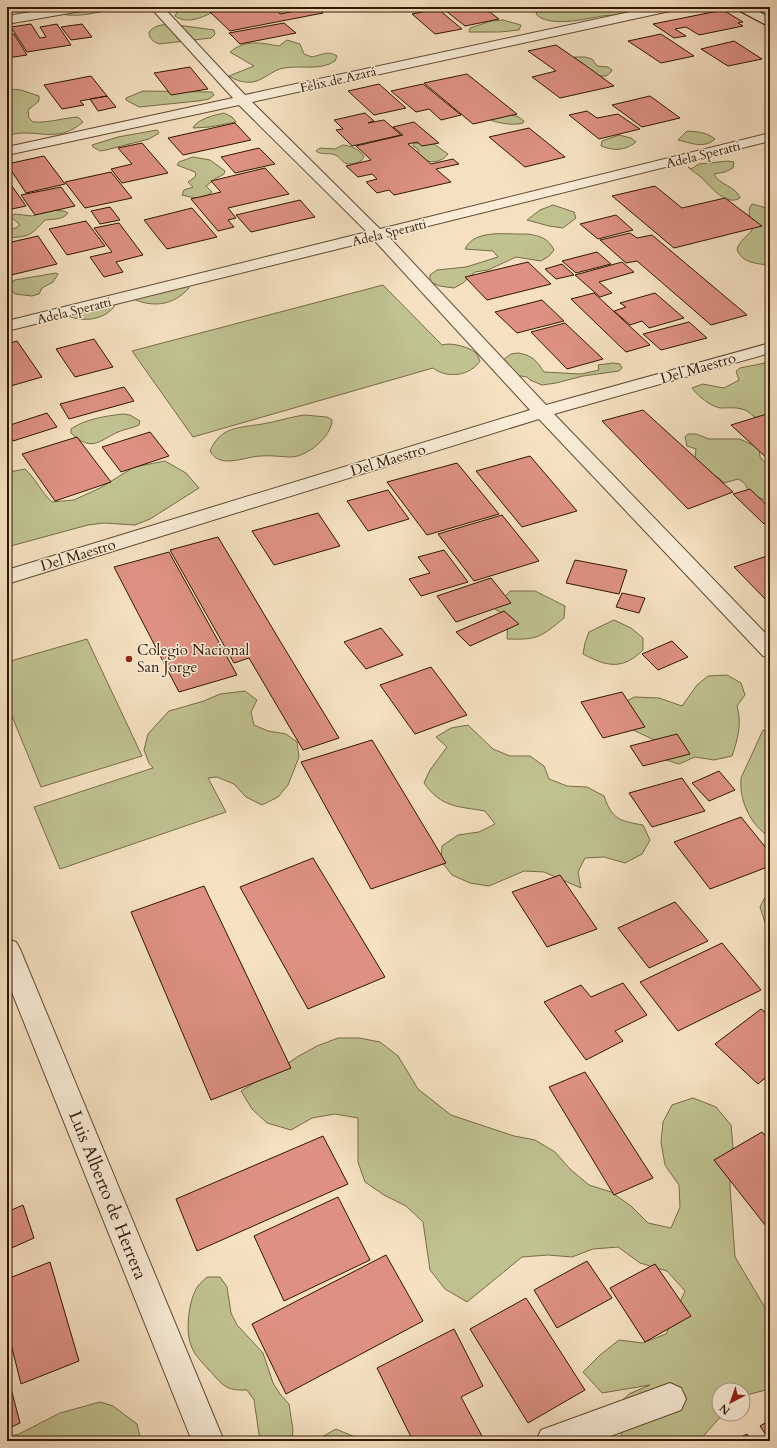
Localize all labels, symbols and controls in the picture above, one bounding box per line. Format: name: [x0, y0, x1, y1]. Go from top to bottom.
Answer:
street label: Félix de Azará: [298, 62, 378, 97]
street label: Adela Speratti: [664, 137, 743, 173]
street label: Adela Speratti: [350, 215, 429, 251]
street label: Adela Speratti: [35, 293, 114, 329]
street label: Del Maestro: [658, 348, 738, 388]
street label: Del Maestro: [348, 439, 428, 481]
street label: Del Maestro: [38, 534, 118, 576]
place label: Colegio Nacional San Jorge: [137, 640, 249, 677]
marker: Colegio Nacional San Jorge: [124, 654, 134, 664]
street label: Luis Alberto de Herrera: [62, 1107, 153, 1284]
north arrow: [711, 1382, 751, 1422]
text: N: [716, 1400, 733, 1418]

